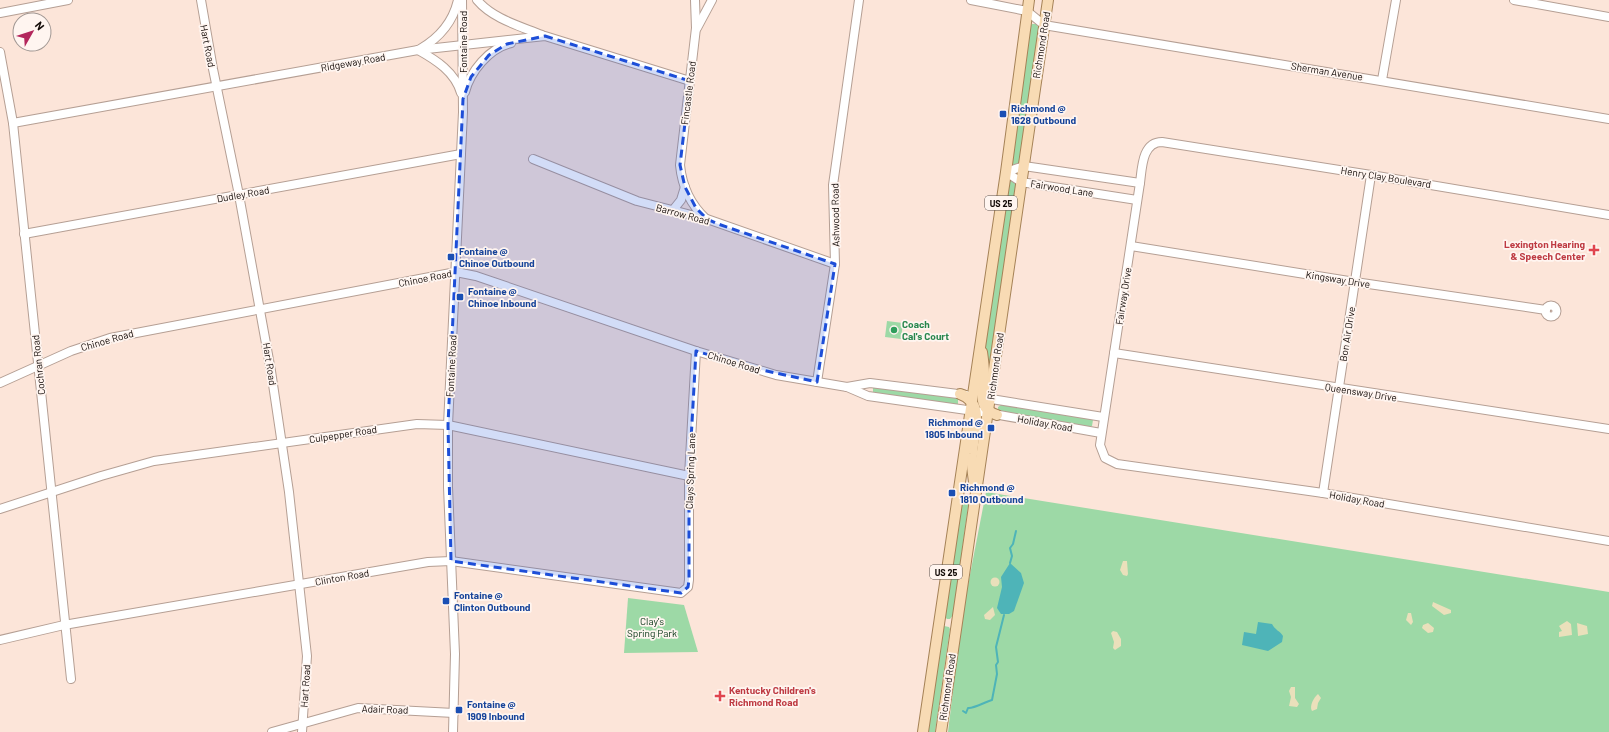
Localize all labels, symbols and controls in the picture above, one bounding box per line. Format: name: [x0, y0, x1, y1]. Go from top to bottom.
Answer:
street label: Fontaine Road: [457, 11, 469, 73]
street label: Richmond Road: [1030, 11, 1052, 79]
north arrow: [12, 12, 52, 52]
text: N: [33, 18, 48, 32]
street label: Hart Road: [198, 24, 218, 68]
street label: Ridgeway Road: [320, 50, 386, 74]
street label: Sherman Avenue: [1290, 59, 1364, 83]
street label: Fincastle Road: [678, 60, 698, 126]
place label: Richmond @ 1628 Outbound: [1011, 102, 1076, 126]
marker: Richmond @ 1628 Outbound: [998, 109, 1008, 119]
street label: Henry Clay Boulevard: [1340, 164, 1432, 190]
street label: Fairwood Lane: [1030, 177, 1094, 199]
street label: Dudley Road: [216, 183, 270, 205]
street label: Ashwood Road: [828, 183, 842, 247]
road number: US 25: [985, 196, 1017, 210]
street label: Barrow Road: [655, 201, 711, 227]
place label: Lexington Hearing & Speech Center: [1504, 238, 1585, 262]
marker: Lexington Hearing & Speech Center: [1588, 244, 1600, 256]
place label: Fontaine @ Chinoe Outbound: [459, 245, 535, 269]
marker: Fontaine @ Chinoe Outbound: [446, 252, 456, 262]
street label: Fairway Drive: [1113, 266, 1133, 326]
street label: Chinoe Road: [397, 267, 453, 289]
street label: Kingsway Drive: [1305, 268, 1371, 290]
place label: Fontaine @ Chinoe Inbound: [468, 285, 537, 309]
marker: Fontaine @ Chinoe Inbound: [455, 292, 465, 302]
street label: Bon Air Drive: [1337, 306, 1357, 362]
place label: Coach Cal's Court: [902, 318, 949, 342]
marker: Coach Cal's Court: [889, 325, 899, 335]
street label: Chinoe Road: [79, 327, 135, 353]
street label: Richmond Road: [984, 332, 1006, 400]
street label: Cochran Road: [29, 334, 47, 396]
street label: Fontaine Road: [443, 335, 459, 397]
street label: Hart Road: [261, 342, 279, 386]
street label: Chinoe Road: [706, 348, 762, 376]
street label: Queensway Drive: [1324, 380, 1398, 404]
street label: Holiday Road: [1016, 412, 1074, 434]
place label: Richmond @ 1805 Inbound: [925, 416, 983, 440]
street label: Culpepper Road: [308, 423, 378, 445]
marker: Richmond @ 1805 Inbound: [986, 423, 996, 433]
street label: Clays Spring Lane: [683, 433, 697, 509]
place label: Richmond @ 1810 Outbound: [960, 481, 1024, 505]
marker: Richmond @ 1810 Outbound: [947, 488, 957, 498]
street label: Holiday Road: [1328, 488, 1386, 510]
road number: US 25: [930, 565, 962, 579]
street label: Clinton Road: [314, 566, 370, 588]
place label: Fontaine @ Clinton Outbound: [454, 589, 531, 613]
marker: Fontaine @ Clinton Outbound: [441, 596, 451, 606]
park label: Clay's Spring Park: [627, 615, 677, 639]
street label: Richmond Road: [936, 653, 958, 721]
street label: Hart Road: [298, 664, 312, 708]
place label: Kentucky Children's Richmond Road: [729, 684, 816, 708]
marker: Kentucky Children's Richmond Road: [714, 690, 726, 702]
place label: Fontaine @ 1909 Inbound: [467, 698, 525, 722]
street label: Adair Road: [361, 702, 409, 716]
marker: Fontaine @ 1909 Inbound: [454, 705, 464, 715]

